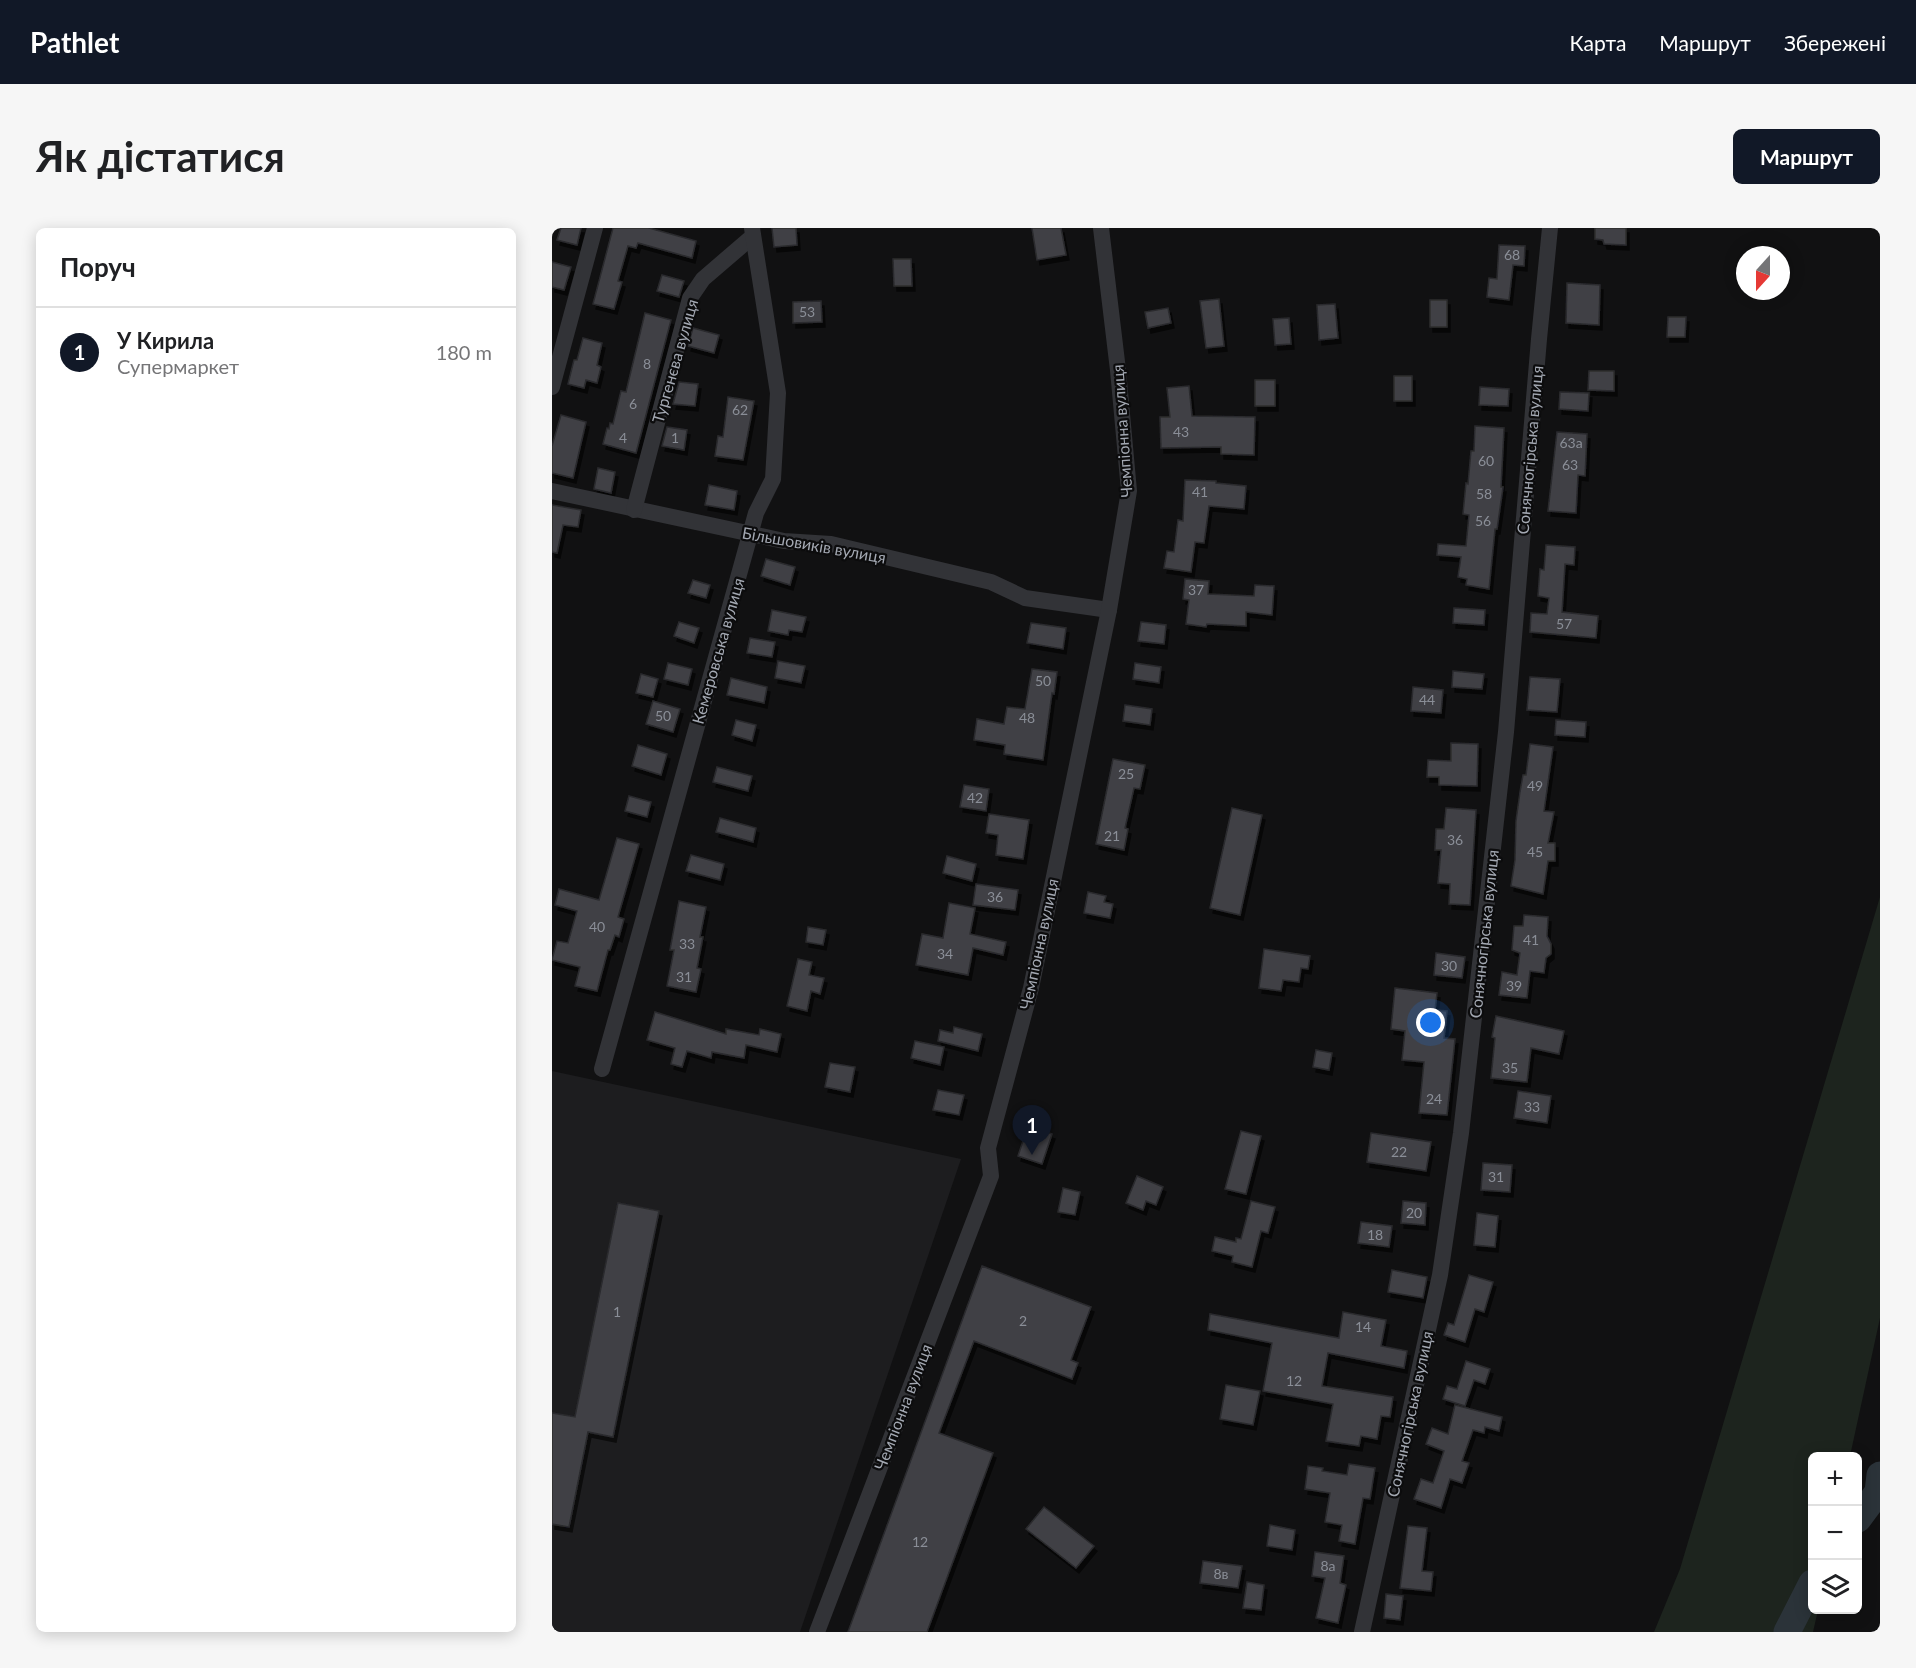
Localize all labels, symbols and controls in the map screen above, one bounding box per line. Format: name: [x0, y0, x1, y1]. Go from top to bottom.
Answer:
text: Pathlet: [30, 25, 119, 59]
text: Карта: [1570, 30, 1626, 55]
text: Маршрут: [1659, 30, 1751, 55]
text: Збережені: [1784, 30, 1886, 55]
button: Маршрут: [1733, 129, 1880, 184]
text: Як дістатися: [36, 131, 285, 181]
house number: 68: [1504, 246, 1520, 263]
north arrow: [1736, 246, 1790, 300]
text: Поруч: [60, 251, 136, 283]
street label: Тургенєва вулиця: [648, 297, 701, 425]
house number: 53: [799, 303, 815, 320]
text: У Кирила: [117, 327, 214, 354]
text: 1: [74, 340, 85, 364]
text: 180 m: [436, 340, 492, 364]
text: Супермаркет: [117, 354, 239, 378]
house number: 8: [643, 355, 651, 372]
street label: Чемпіонна вулиця: [1107, 364, 1136, 498]
street label: Сонячногірська вулиця: [1513, 365, 1546, 535]
house number: 6: [629, 395, 637, 412]
house number: 62: [732, 401, 748, 418]
house number: 43: [1173, 423, 1189, 440]
house number: 4: [619, 429, 627, 446]
house number: 1: [671, 429, 679, 446]
house number: 63а: [1559, 434, 1583, 451]
house number: 60: [1478, 452, 1494, 469]
house number: 63: [1562, 456, 1578, 473]
house number: 41: [1192, 483, 1208, 500]
house number: 58: [1476, 485, 1492, 502]
house number: 56: [1475, 512, 1491, 529]
street label: Більшовиків вулиця: [741, 523, 887, 567]
street label: Кемеровська вулиця: [688, 576, 748, 726]
house number: 37: [1188, 581, 1204, 598]
house number: 57: [1556, 615, 1572, 632]
house number: 50: [1035, 672, 1051, 689]
house number: 44: [1419, 691, 1435, 708]
house number: 50: [655, 707, 671, 724]
house number: 48: [1019, 709, 1035, 726]
house number: 25: [1118, 765, 1134, 782]
house number: 49: [1527, 777, 1543, 794]
house number: 42: [967, 789, 983, 806]
house number: 21: [1104, 827, 1120, 844]
house number: 36: [1447, 831, 1463, 848]
house number: 45: [1527, 843, 1543, 860]
street label: Сонячногірська вулиця: [1465, 849, 1502, 1019]
street label: Чемпіонна вулиця: [1015, 877, 1062, 1011]
house number: 36: [987, 888, 1003, 905]
house number: 40: [589, 918, 605, 935]
house number: 41: [1523, 931, 1539, 948]
house number: 33: [679, 935, 695, 952]
house number: 34: [937, 945, 953, 962]
house number: 30: [1441, 957, 1457, 974]
house number: 31: [676, 968, 692, 985]
house number: 39: [1506, 977, 1522, 994]
your location: [1416, 1008, 1445, 1037]
house number: 35: [1502, 1059, 1518, 1076]
house number: 24: [1426, 1090, 1442, 1107]
house number: 33: [1524, 1098, 1540, 1115]
pin: 1: [1012, 1106, 1052, 1155]
house number: 22: [1391, 1143, 1407, 1160]
house number: 31: [1488, 1168, 1504, 1185]
house number: 20: [1406, 1204, 1422, 1221]
house number: 18: [1367, 1226, 1383, 1243]
house number: 1: [613, 1303, 621, 1320]
house number: 2: [1019, 1312, 1027, 1329]
house number: 14: [1355, 1318, 1371, 1335]
street label: Сонячногірська вулиця: [1383, 1329, 1436, 1499]
street label: Чемпіонна вулиця: [870, 1341, 935, 1473]
house number: 12: [1286, 1372, 1302, 1389]
map controls: [1808, 1452, 1862, 1614]
button: +: [1808, 1452, 1862, 1506]
button: −: [1808, 1506, 1862, 1560]
house number: 12: [912, 1533, 928, 1550]
house number: 8а: [1320, 1557, 1336, 1574]
button: layers: [1808, 1560, 1862, 1614]
house number: 8в: [1213, 1565, 1229, 1582]

